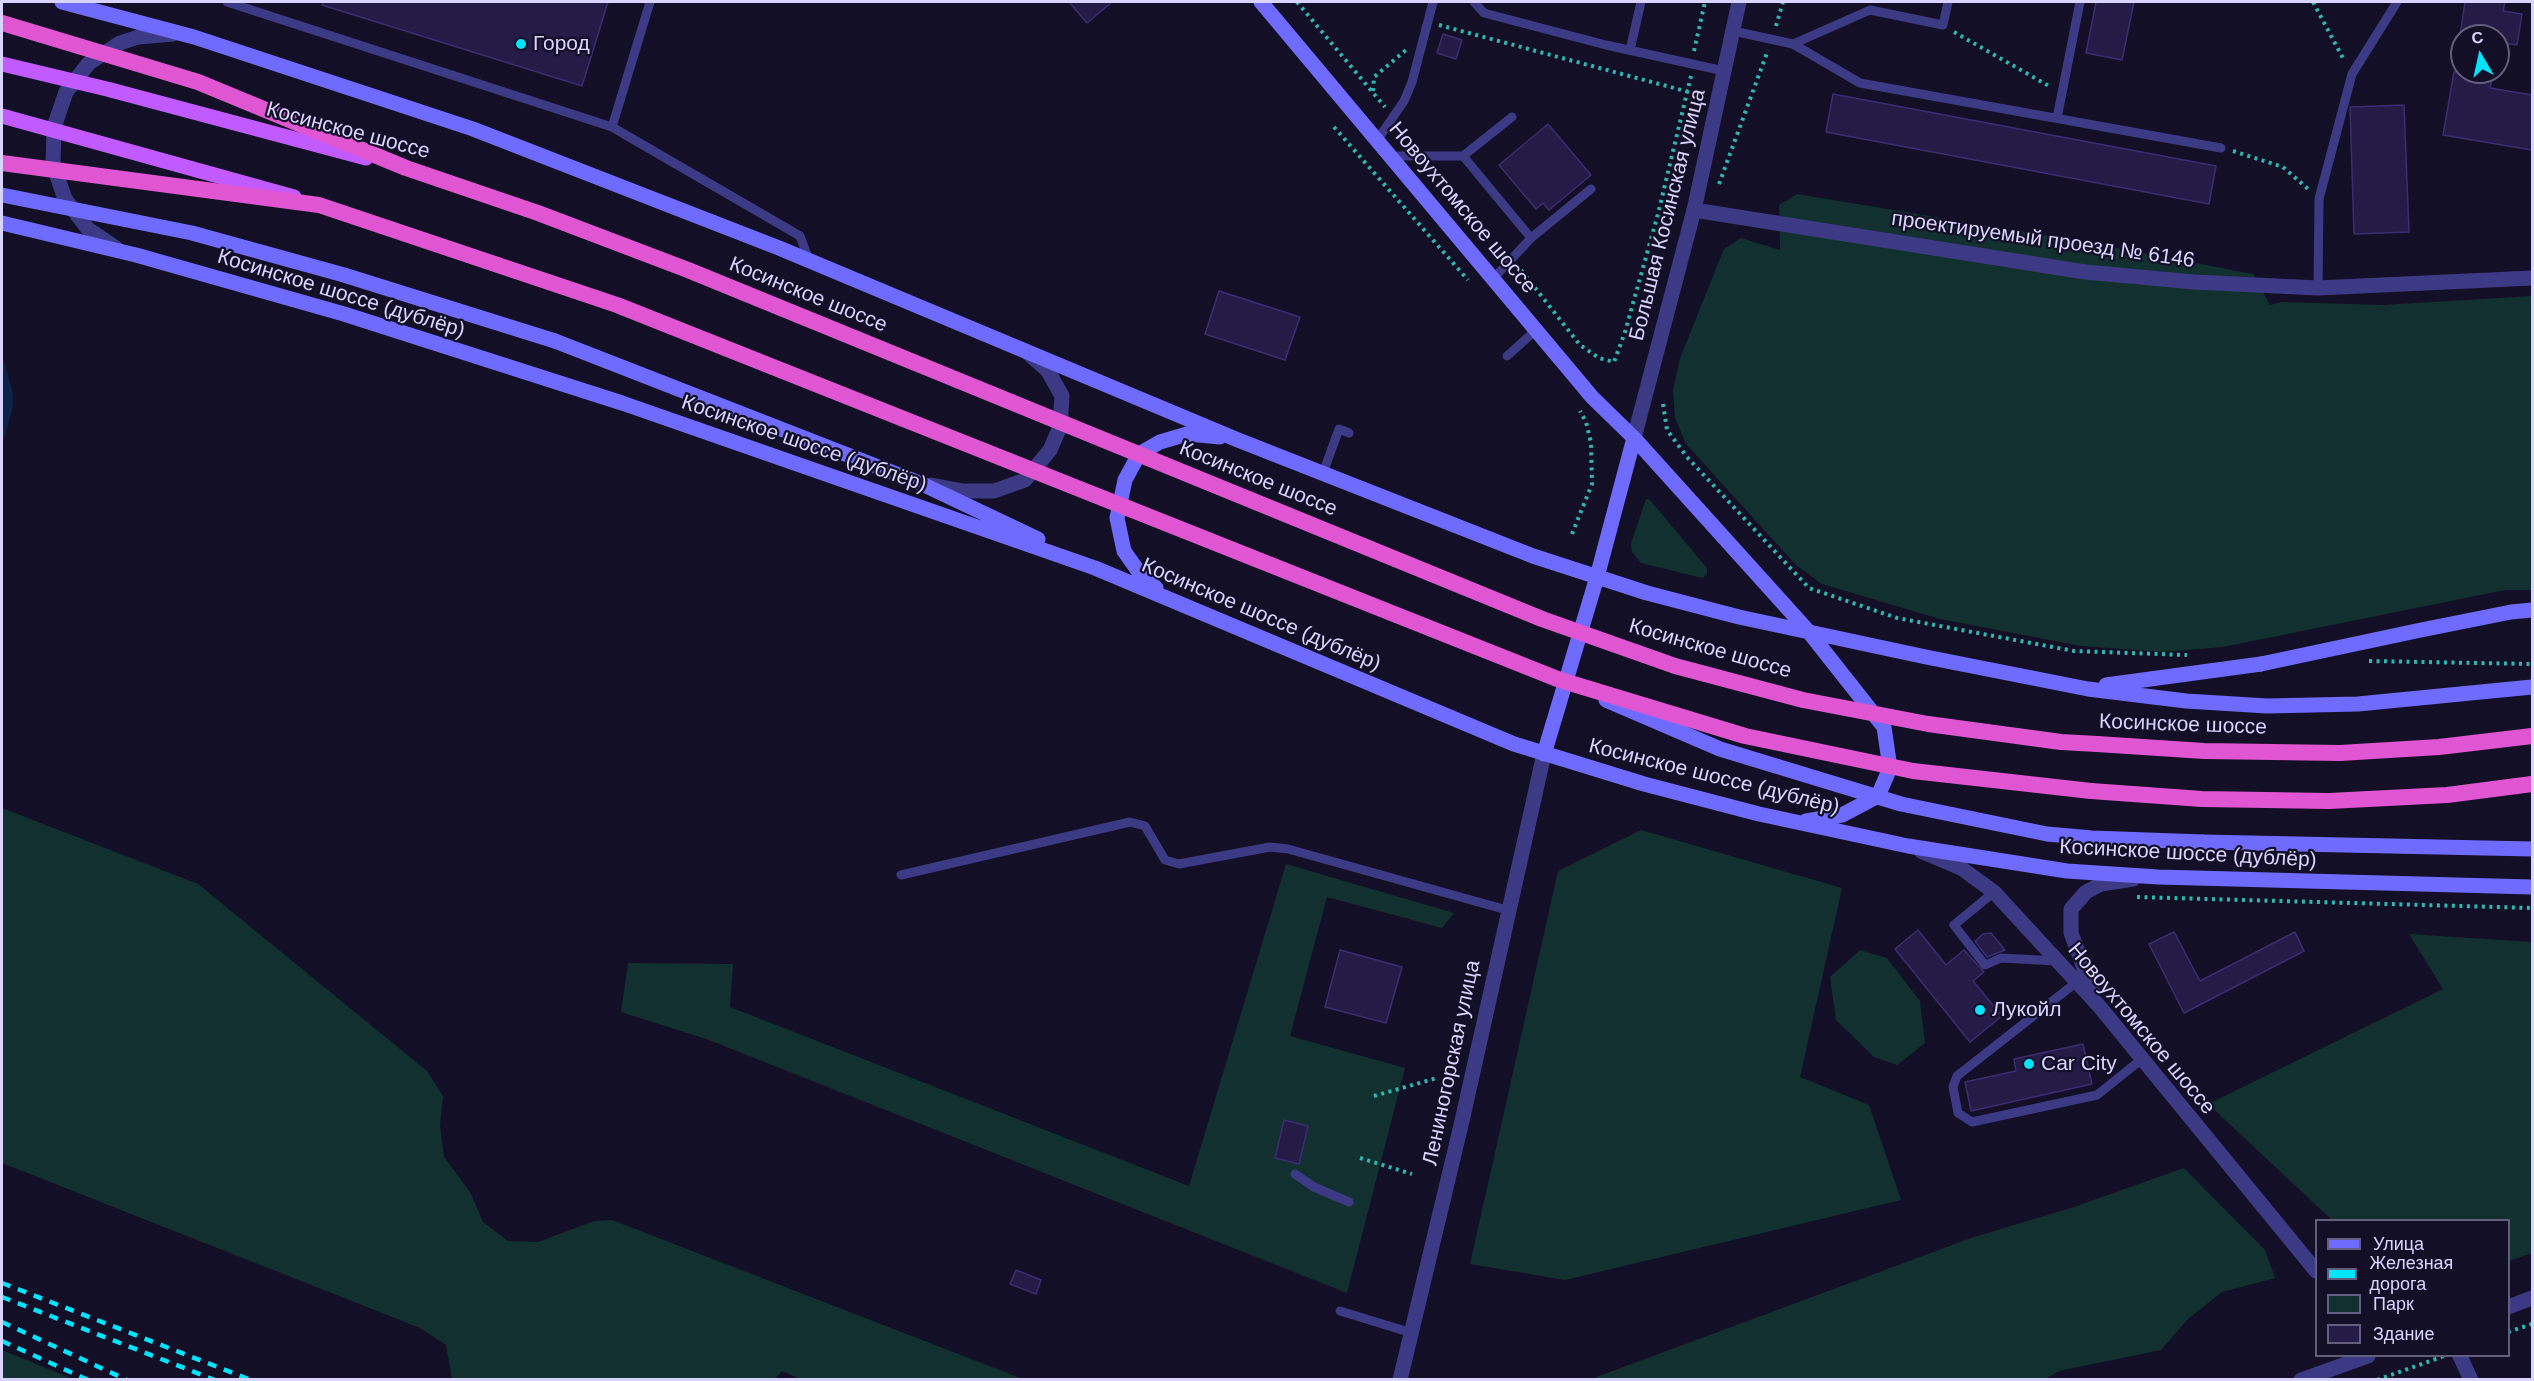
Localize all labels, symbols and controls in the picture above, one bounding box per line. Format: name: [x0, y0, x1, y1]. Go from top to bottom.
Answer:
north arrow: [2450, 24, 2510, 84]
text: С: [2470, 28, 2484, 47]
place label: Город: [533, 31, 590, 57]
marker: Город: [514, 37, 528, 51]
street label: Большая Косинская улица: [1625, 87, 1711, 343]
street label: Косинское шоссе: [264, 97, 432, 165]
street label: Новоухтомское шоссе: [1383, 117, 1541, 299]
street label: проектируемый проезд № 6146: [1890, 206, 2196, 274]
street label: Косинское шоссе (дублёр): [214, 244, 468, 344]
street label: Косинское шоссе: [725, 252, 891, 338]
street label: Косинское шоссе (дублёр): [678, 390, 930, 498]
street label: Косинское шоссе: [1175, 436, 1341, 522]
street label: Косинское шоссе (дублёр): [1138, 553, 1384, 677]
street label: Косинское шоссе: [1626, 614, 1794, 684]
street label: Косинское шоссе: [2099, 709, 2267, 741]
street label: Косинское шоссе (дублёр): [1586, 734, 1842, 820]
street label: Косинское шоссе (дублёр): [2059, 835, 2317, 873]
street label: Новоухтомское шоссе: [2062, 938, 2220, 1120]
street label: Лениногорская улица: [1418, 958, 1486, 1168]
place label: Лукойл: [1992, 997, 2062, 1023]
marker: Лукойл: [1973, 1003, 1987, 1017]
place label: Car City: [2041, 1051, 2117, 1077]
marker: Car City: [2022, 1057, 2036, 1071]
legend: [2315, 1219, 2510, 1357]
text: Улица: [2373, 1234, 2424, 1254]
text: Железная дорога: [2369, 1253, 2453, 1294]
text: Парк: [2373, 1294, 2414, 1314]
text: Здание: [2373, 1324, 2434, 1344]

